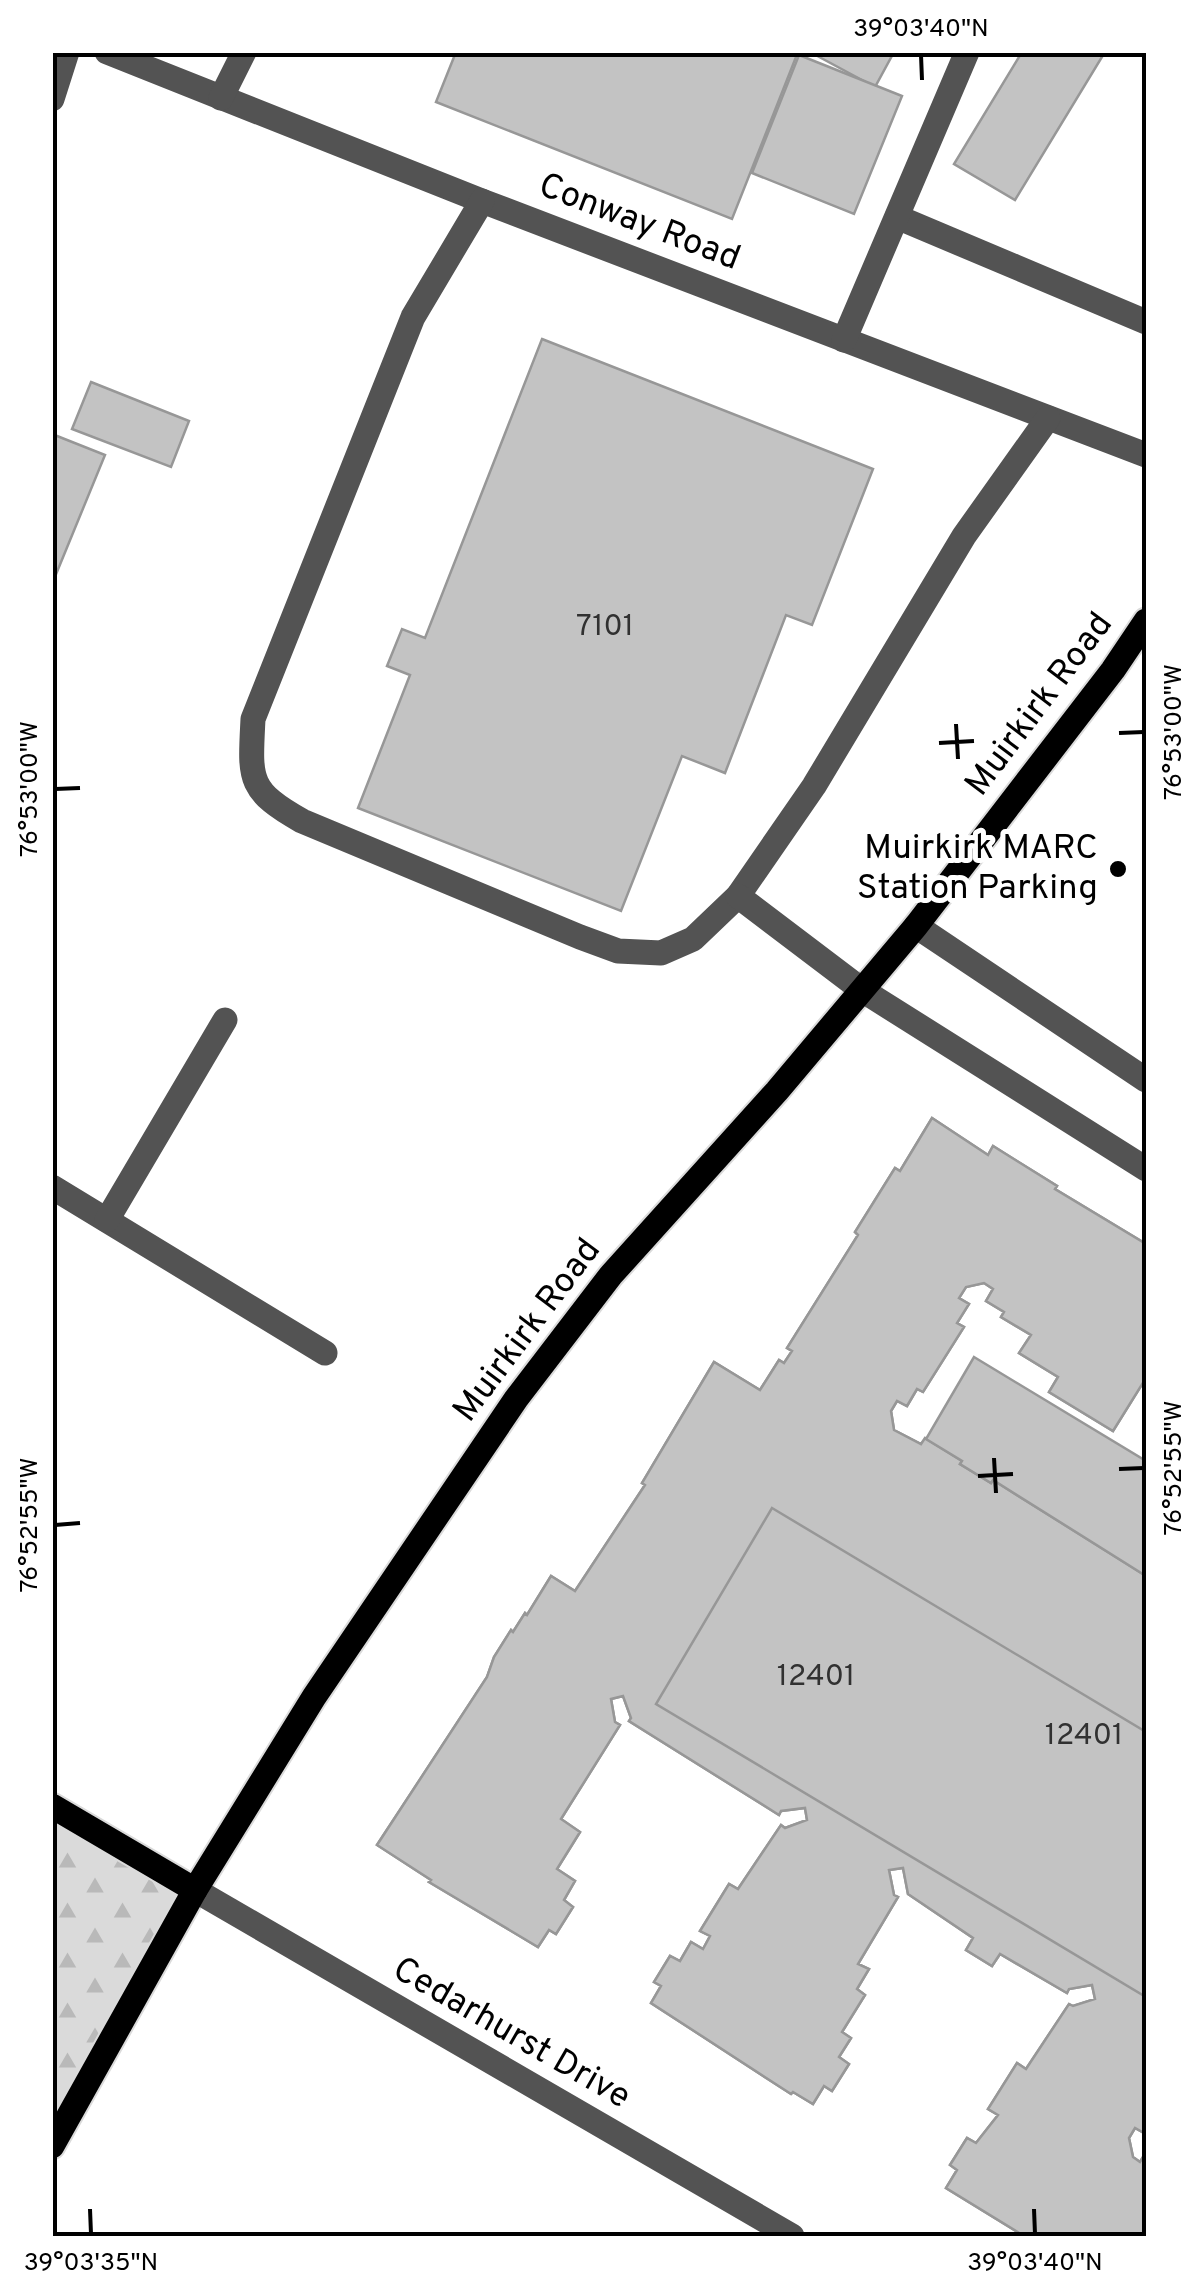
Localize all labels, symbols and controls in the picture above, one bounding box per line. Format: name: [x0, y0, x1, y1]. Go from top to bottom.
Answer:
text: 39°03'40"N: [853, 14, 989, 46]
street label: Conway Road: [532, 164, 746, 282]
street label: Muirkirk Road: [957, 604, 1123, 806]
house number: 7101: [576, 609, 634, 646]
text: 76°53'00"W: [1159, 664, 1191, 800]
text: 76°53'00"W: [15, 721, 47, 857]
place label: Muirkirk MARC Station Parking: [857, 827, 1098, 911]
marker: Muirkirk MARC Station Parking: [1107, 858, 1129, 880]
street label: Muirkirk Road: [445, 1230, 611, 1432]
text: 76°52'55"W: [1159, 1400, 1191, 1536]
text: 76°52'55"W: [15, 1457, 47, 1593]
house number: 12401: [777, 1659, 855, 1696]
house number: 12401: [1045, 1718, 1123, 1755]
street label: Cedarhurst Drive: [384, 1948, 638, 2120]
text: 39°03'35"N: [24, 2248, 158, 2280]
text: 39°03'40"N: [967, 2248, 1103, 2280]

